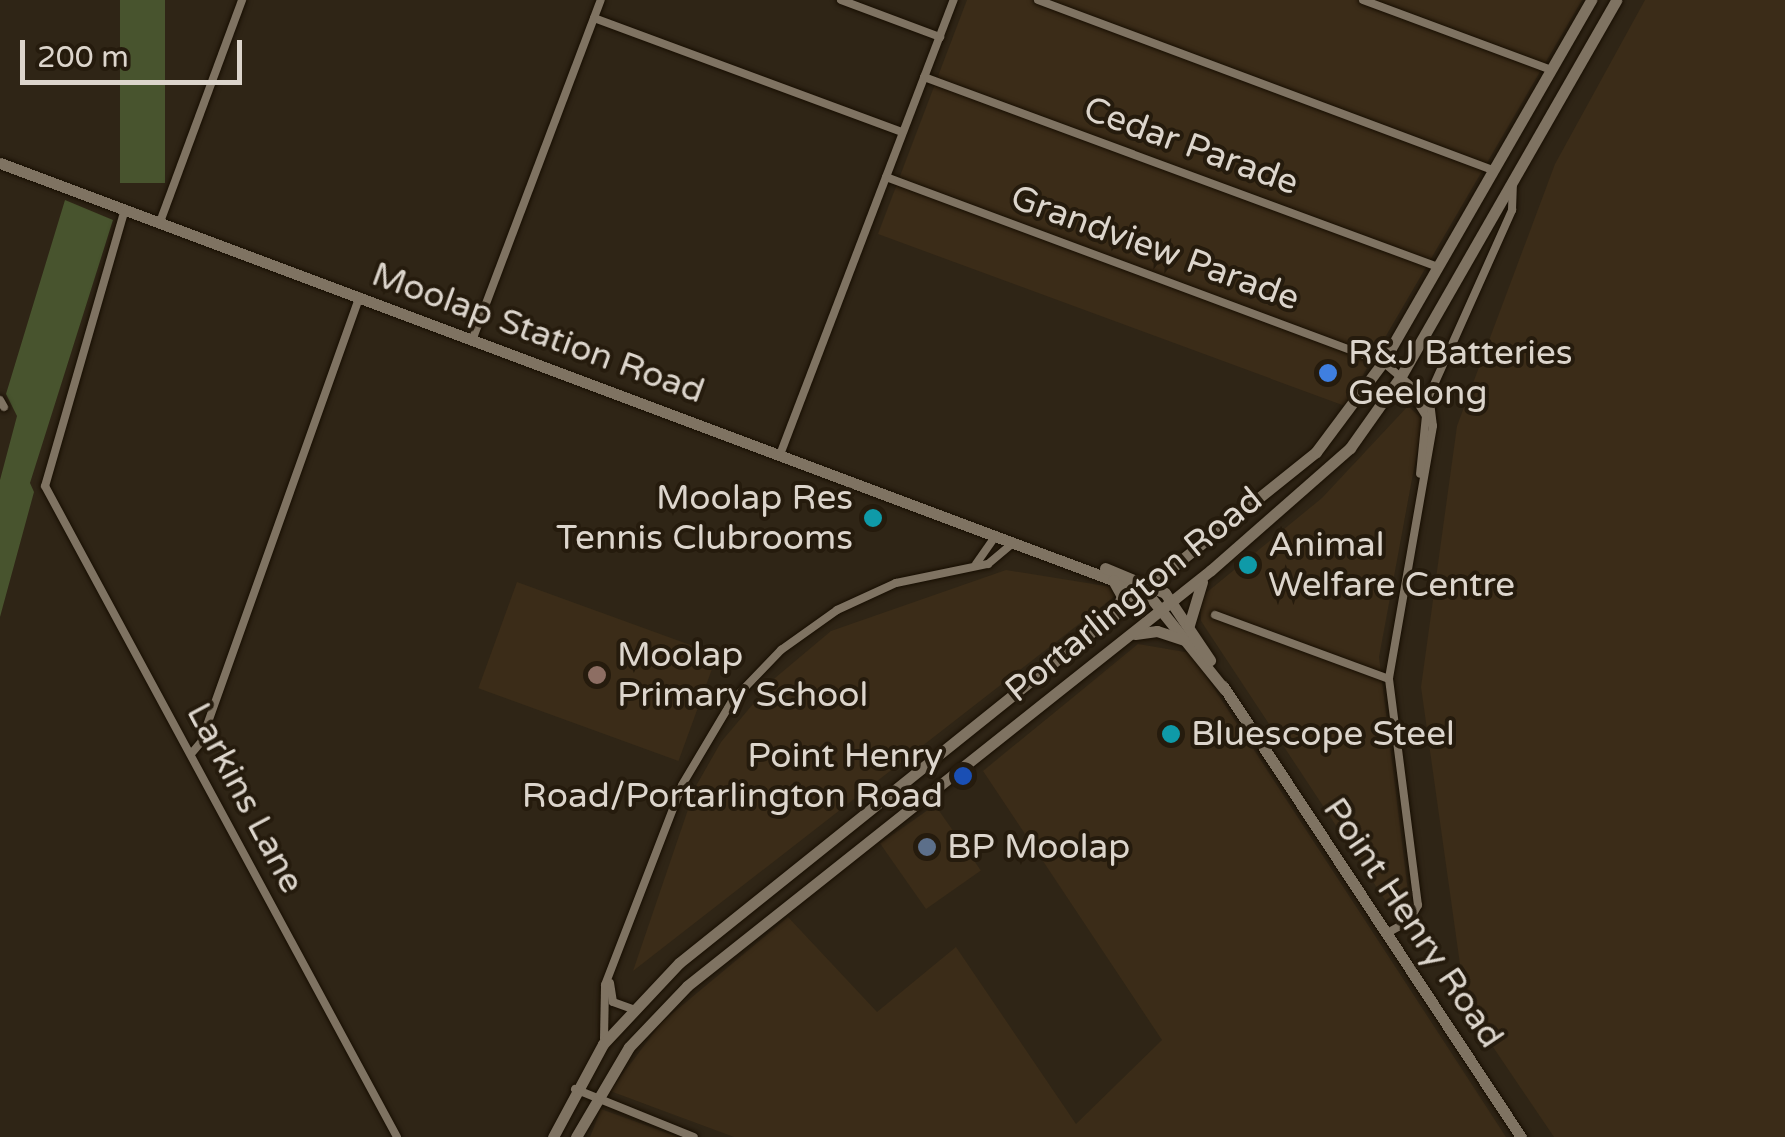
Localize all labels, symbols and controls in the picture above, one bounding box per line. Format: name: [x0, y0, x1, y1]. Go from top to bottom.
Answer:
scale bar: [25, 20, 248, 82]
text: 200 m: [37, 39, 129, 76]
street label: Cedar Parade: [1078, 88, 1304, 204]
street label: Grandview Parade: [1005, 176, 1305, 320]
street label: Moolap Station Road: [366, 253, 710, 413]
place label: R&J Batteries Geelong: [1348, 332, 1572, 414]
marker: R&J Batteries Geelong: [1317, 362, 1339, 384]
place label: Moolap Res Tennis Clubrooms: [556, 477, 853, 559]
street label: Portarlington Road: [997, 479, 1271, 711]
marker: Moolap Res Tennis Clubrooms: [862, 507, 884, 529]
place label: Animal Welfare Centre: [1268, 524, 1515, 606]
marker: Animal Welfare Centre: [1237, 554, 1259, 576]
place label: Moolap Primary School: [617, 634, 868, 716]
marker: Moolap Primary School: [586, 664, 608, 686]
street label: Larkins Lane: [177, 696, 313, 900]
place label: Bluescope Steel: [1191, 713, 1455, 755]
marker: Bluescope Steel: [1160, 723, 1182, 745]
place label: Point Henry Road/Portarlington Road: [522, 735, 943, 817]
marker: Point Henry Road/Portarlington Road: [952, 765, 974, 787]
street label: Point Henry Road: [1314, 790, 1512, 1056]
place label: BP Moolap: [947, 826, 1130, 868]
marker: BP Moolap: [916, 836, 938, 858]

